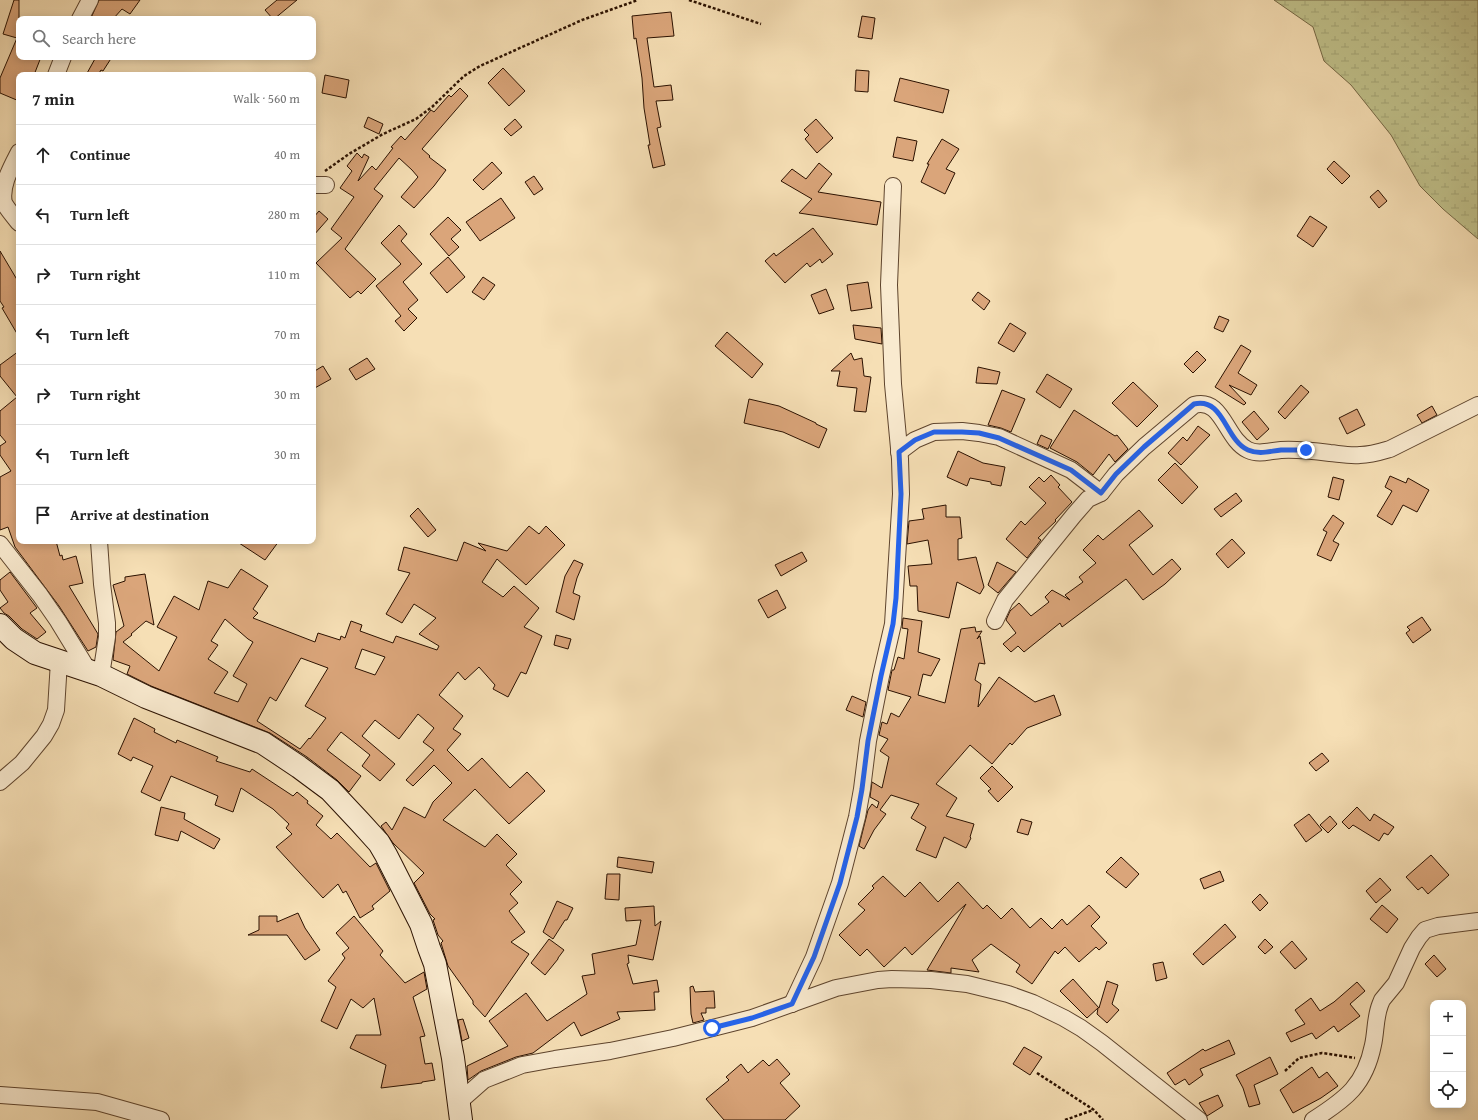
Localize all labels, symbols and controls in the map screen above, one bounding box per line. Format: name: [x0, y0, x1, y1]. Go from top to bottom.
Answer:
search box: [16, 16, 316, 60]
icon: search: [30, 27, 52, 49]
text: Search here: [62, 28, 136, 49]
text: 7 min: [32, 86, 74, 111]
text: Walk · 560 m: [233, 89, 300, 108]
icon: ahead: [32, 144, 54, 166]
text: Continue: [70, 144, 131, 165]
text: 40 m: [274, 145, 300, 164]
icon: left: [32, 204, 54, 226]
text: Turn left: [70, 204, 129, 225]
text: 280 m: [268, 205, 300, 224]
icon: right: [32, 264, 54, 286]
text: Turn right: [70, 264, 141, 285]
text: 110 m: [268, 265, 300, 284]
icon: left: [32, 324, 54, 346]
text: Turn left: [70, 324, 129, 345]
text: 70 m: [274, 325, 300, 344]
icon: right: [32, 384, 54, 406]
text: Turn right: [70, 384, 141, 405]
text: 30 m: [274, 385, 300, 404]
route end: [1297, 441, 1315, 459]
icon: left: [32, 444, 54, 466]
text: Turn left: [70, 444, 129, 465]
text: 30 m: [274, 445, 300, 464]
icon: arrive: [32, 504, 54, 526]
text: Arrive at destination: [70, 504, 209, 525]
map controls: [1430, 1000, 1466, 1108]
button: +: [1430, 1000, 1466, 1036]
route start: [703, 1019, 721, 1037]
button: −: [1430, 1036, 1466, 1072]
button: locate: [1430, 1072, 1466, 1108]

